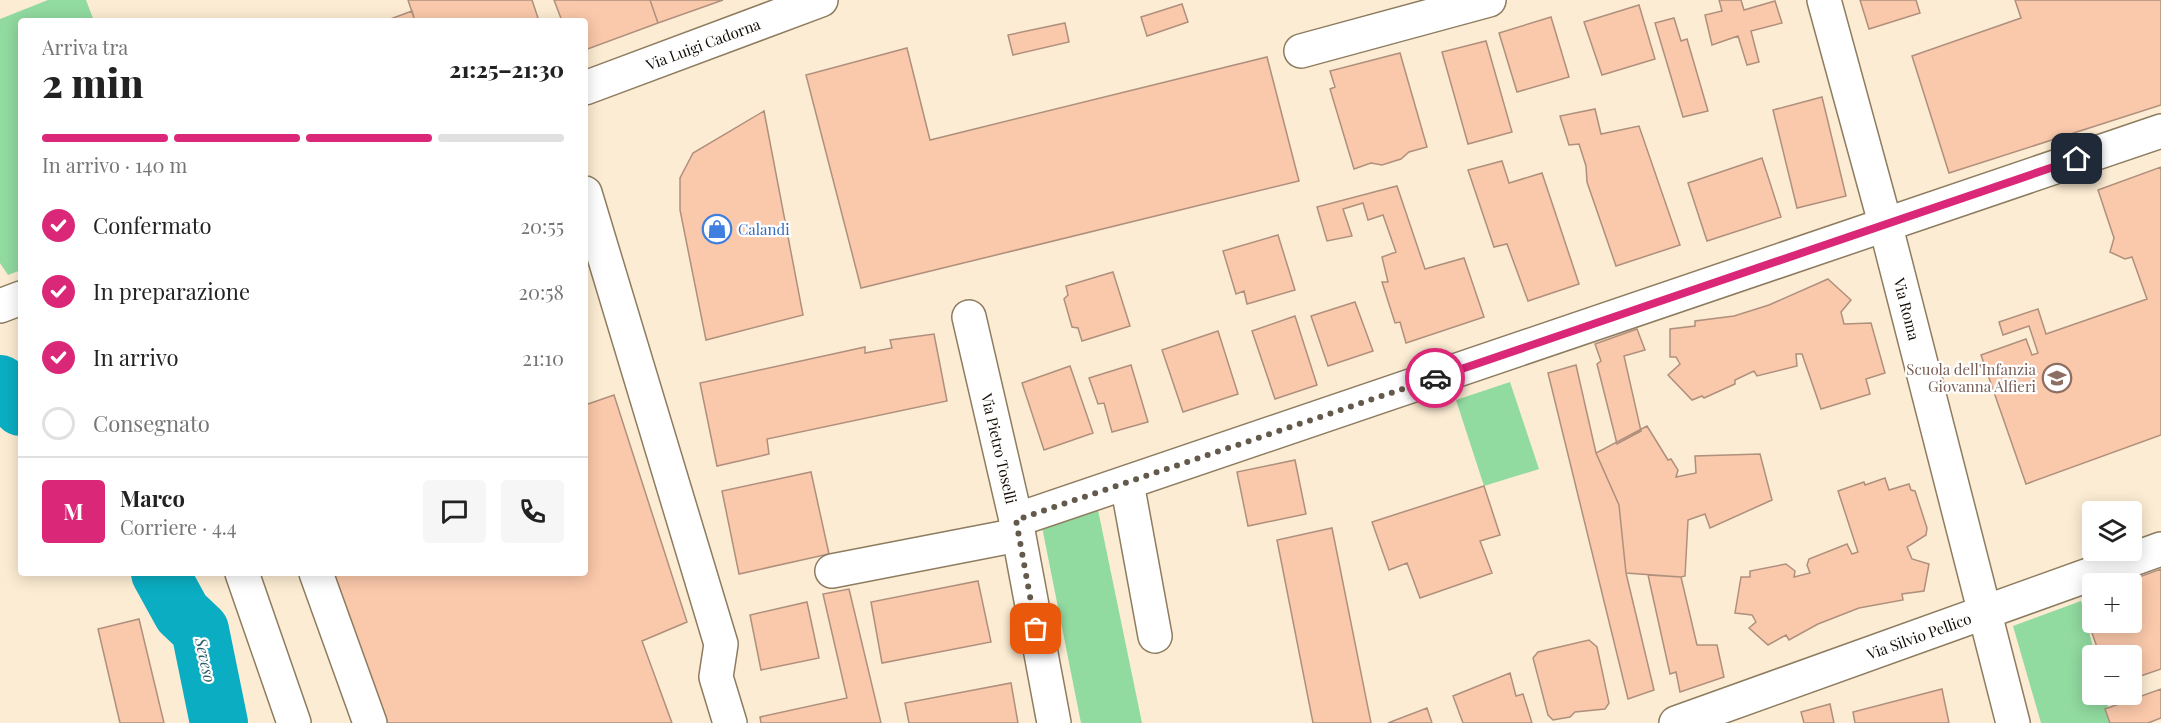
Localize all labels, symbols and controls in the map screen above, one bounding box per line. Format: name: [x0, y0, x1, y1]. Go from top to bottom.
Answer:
street label: Via Luigi Cadorna: [642, 13, 763, 75]
text: Arriva tra: [42, 33, 128, 60]
text: 21:25–21:30: [449, 54, 564, 84]
text: 2 min: [42, 56, 144, 108]
pin: [2051, 133, 2102, 184]
icon: home: [2060, 142, 2093, 175]
text: In arrivo · 140 m: [42, 151, 187, 178]
icon: check: [42, 209, 75, 242]
text: Confermato: [93, 210, 212, 240]
text: 20:55: [521, 212, 564, 239]
shop icon: Calandi: [701, 213, 733, 245]
place label: Calandi: [738, 219, 790, 239]
icon: check: [42, 275, 75, 308]
street label: Via Roma: [1889, 275, 1925, 343]
text: In preparazione: [93, 276, 250, 306]
text: 20:58: [518, 278, 564, 305]
icon: check: [42, 341, 75, 374]
text: In arrivo: [93, 342, 179, 372]
text: 21:10: [522, 344, 564, 371]
courier: [1405, 348, 1465, 408]
place label: Scuola dell'Infanzia Giovanna Alfieri: [1906, 359, 2037, 396]
icon: car: [1419, 362, 1452, 395]
school or university icon: Scuola dell'Infanzia Giovanna Alfieri: [2041, 362, 2073, 394]
street label: Via Pietro Toselli: [977, 390, 1022, 506]
text: Consegnato: [93, 408, 210, 438]
button: chat: [423, 480, 486, 543]
button: phone: [501, 480, 564, 543]
text: Marco: [120, 483, 185, 513]
text: M: [63, 496, 84, 526]
map controls: [2082, 501, 2142, 705]
button: layers: [2082, 501, 2142, 561]
text: Corriere · 4.4: [120, 513, 237, 540]
button: +: [2082, 573, 2142, 633]
pin: [1010, 603, 1061, 654]
street label: Via Silvio Pellico: [1863, 608, 1974, 664]
icon: bag: [1019, 612, 1052, 645]
water label: Seveso: [191, 635, 221, 684]
button: −: [2082, 645, 2142, 705]

